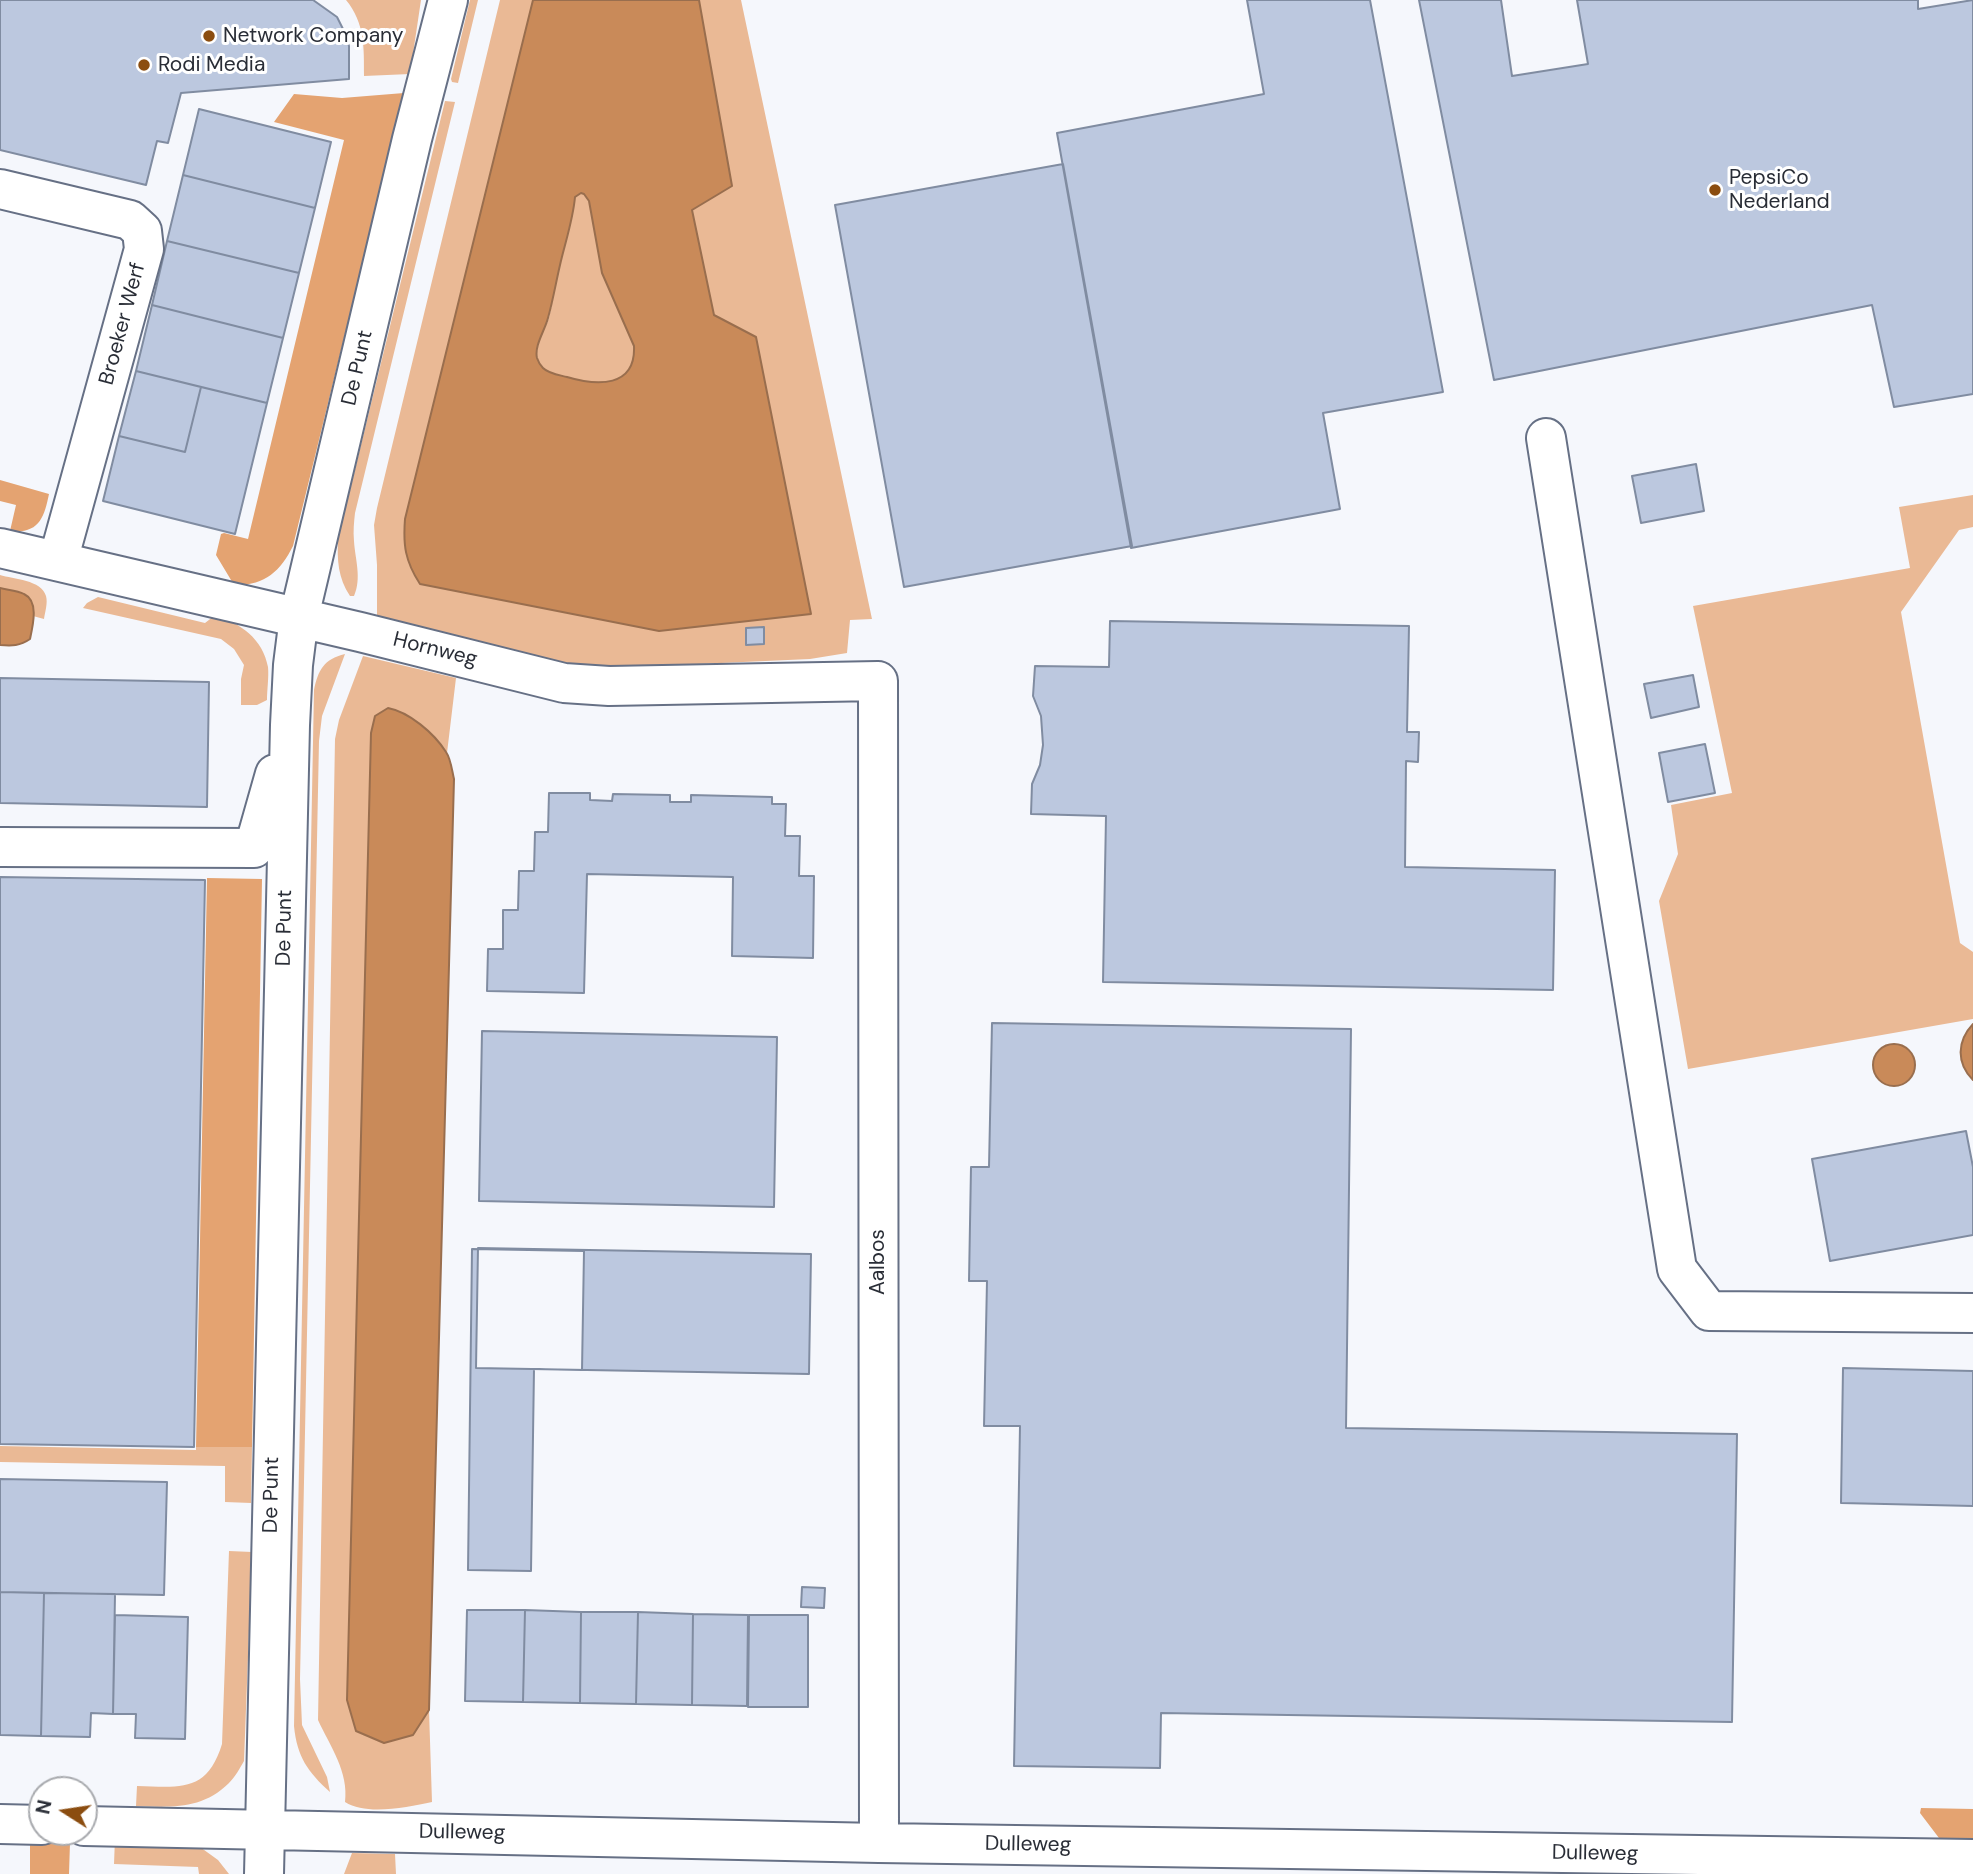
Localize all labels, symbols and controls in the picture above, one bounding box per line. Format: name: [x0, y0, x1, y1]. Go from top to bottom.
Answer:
place label: Network Company: [223, 23, 404, 49]
marker: Network Company: [201, 28, 217, 44]
place label: Rodi Media: [158, 52, 265, 78]
marker: Rodi Media: [136, 57, 152, 73]
place label: PepsiCo Nederland: [1729, 165, 1830, 215]
marker: PepsiCo Nederland: [1707, 182, 1723, 198]
street label: Broeker Werf: [95, 260, 151, 388]
street label: De Punt: [337, 328, 379, 408]
street label: Hornweg: [390, 627, 480, 673]
street label: De Punt: [272, 890, 298, 966]
street label: Aalbos: [865, 1229, 891, 1295]
street label: De Punt: [259, 1457, 285, 1533]
north arrow: [28, 1776, 98, 1846]
text: N: [30, 1798, 58, 1816]
street label: Dulleweg: [419, 1820, 505, 1846]
street label: Dulleweg: [985, 1832, 1071, 1858]
street label: Dulleweg: [1552, 1841, 1638, 1867]

